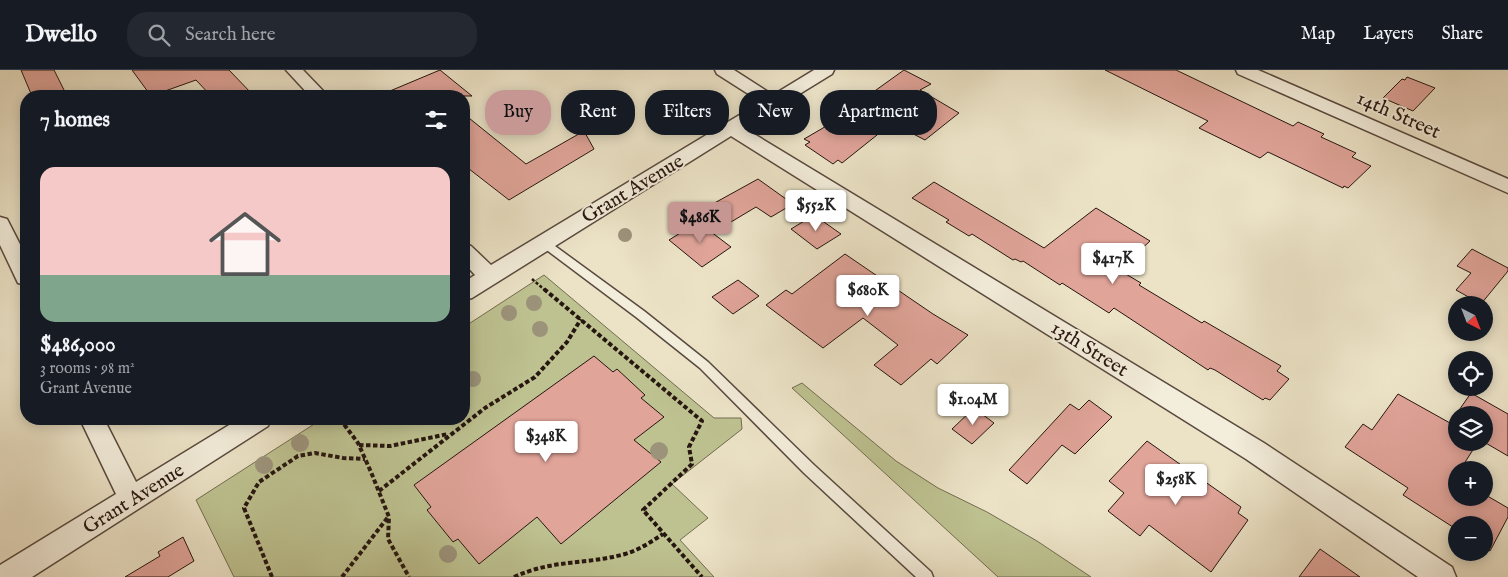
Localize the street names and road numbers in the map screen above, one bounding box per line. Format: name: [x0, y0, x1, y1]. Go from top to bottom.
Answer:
street label: 14th Street: [1353, 86, 1444, 145]
street label: Grant Avenue: [577, 149, 688, 230]
street label: 13th Street: [1046, 316, 1133, 383]
street label: Grant Avenue: [78, 458, 189, 540]

